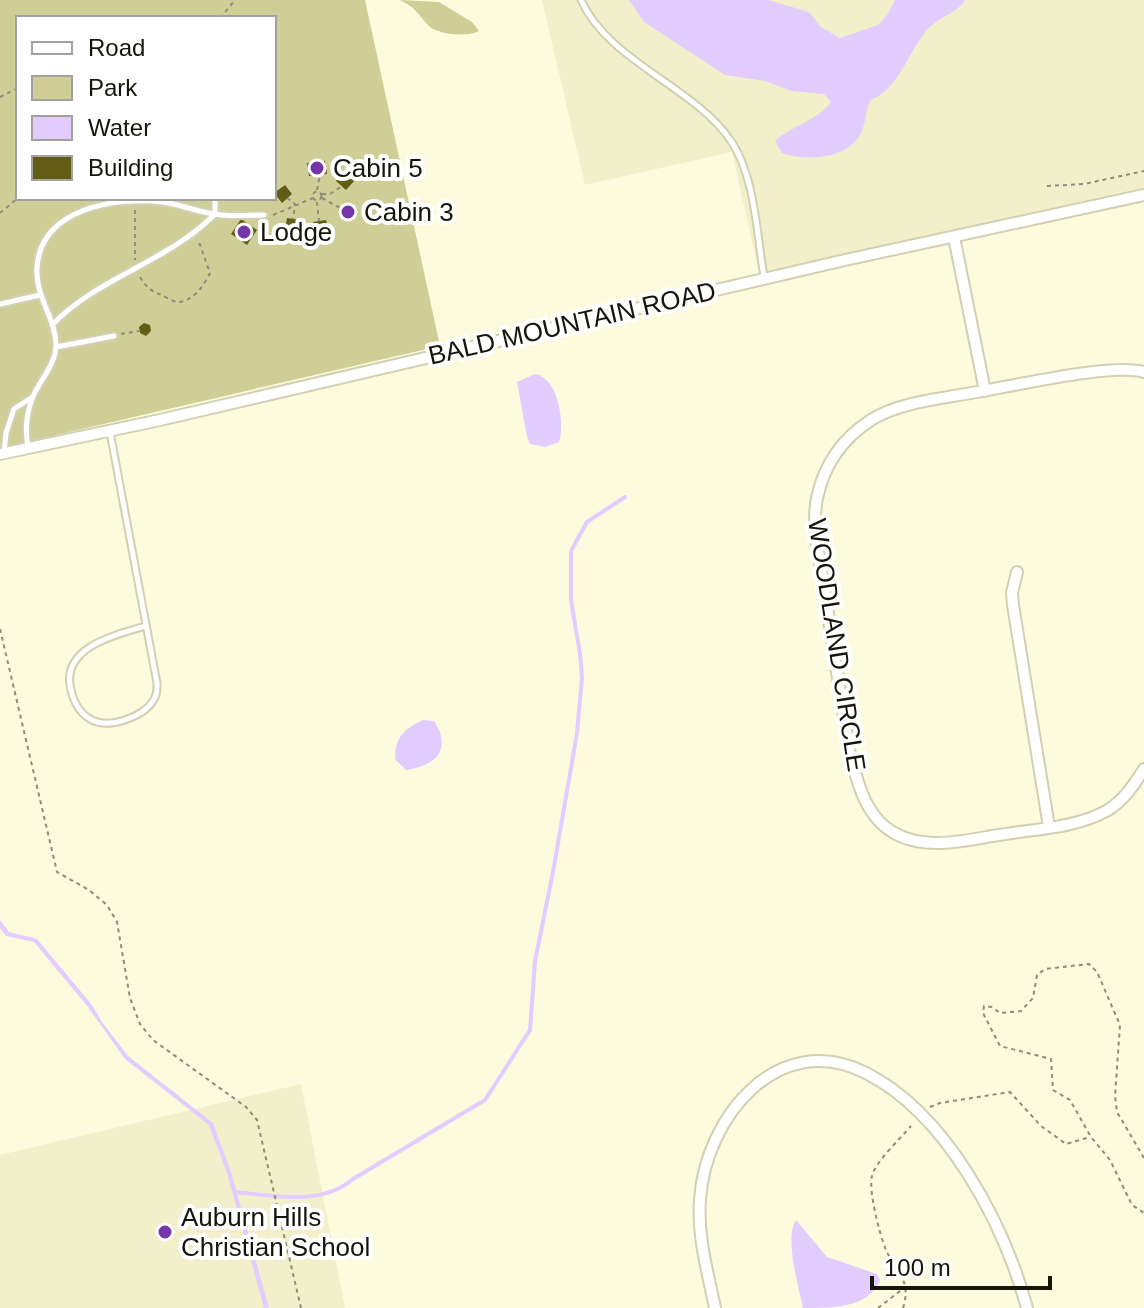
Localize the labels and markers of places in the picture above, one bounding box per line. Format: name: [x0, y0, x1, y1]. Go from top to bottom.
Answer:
place label: Cabin 5: [333, 153, 423, 183]
marker: Cabin 5: [308, 159, 326, 177]
place label: Cabin 3: [364, 197, 454, 227]
marker: Cabin 3: [339, 203, 357, 221]
place label: Lodge: [260, 217, 332, 247]
marker: Lodge: [235, 223, 253, 241]
place label: Auburn Hills Christian School: [181, 1202, 370, 1262]
marker: Auburn Hills Christian School: [156, 1223, 174, 1241]

